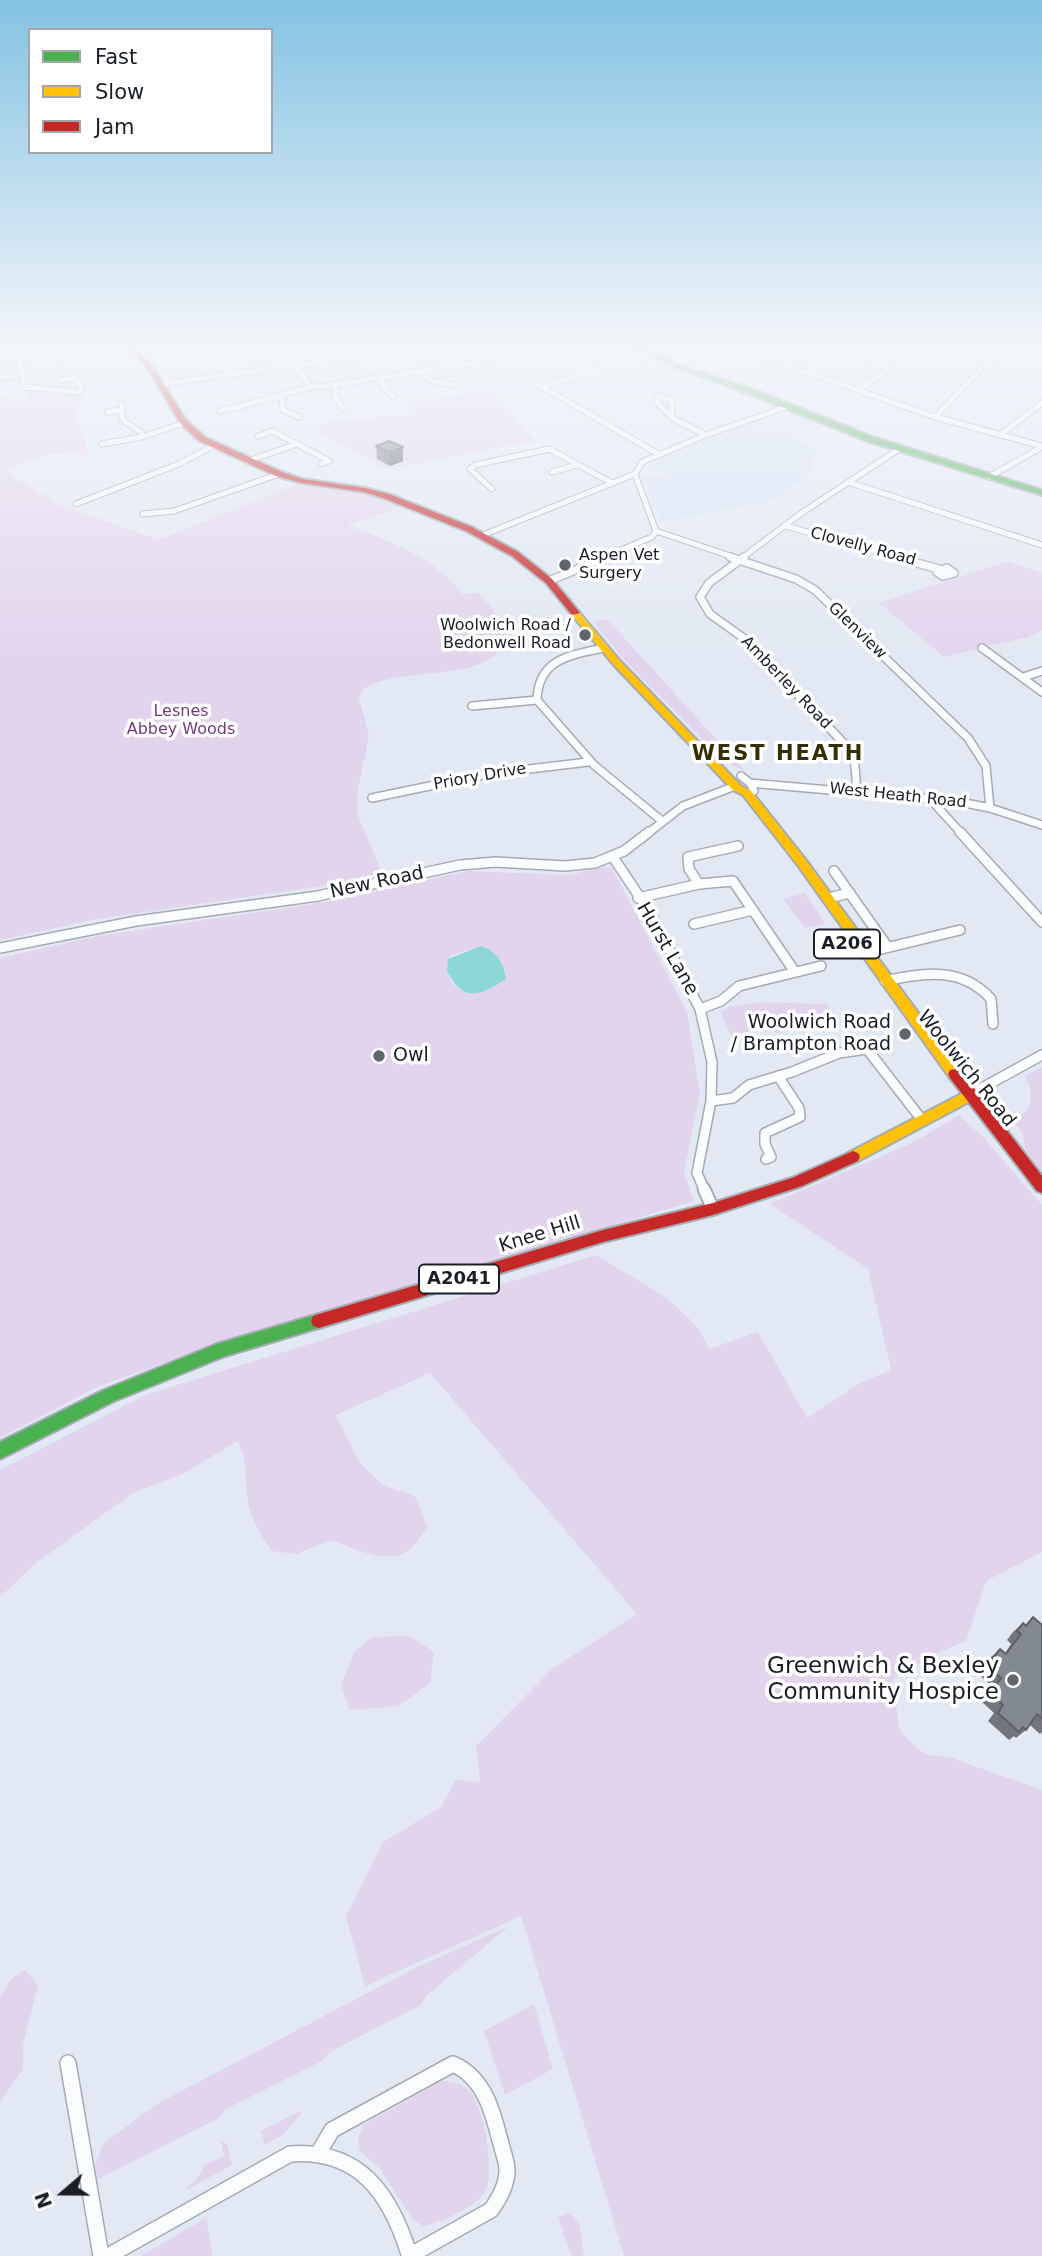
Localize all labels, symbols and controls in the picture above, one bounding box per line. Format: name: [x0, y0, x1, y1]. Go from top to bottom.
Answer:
legend: [28, 28, 273, 154]
text: Fast: [95, 45, 137, 69]
text: Slow: [95, 80, 144, 104]
text: Jam: [95, 115, 135, 139]
street label: Clovelly Road: [808, 524, 918, 570]
place label: Aspen Vet Surgery: [579, 546, 659, 584]
marker: Aspen Vet Surgery: [557, 557, 573, 573]
street label: Glenview: [824, 599, 890, 663]
place label: Woolwich Road / Bedonwell Road: [440, 616, 571, 654]
marker: Woolwich Road / Bedonwell Road: [577, 627, 593, 643]
street label: Amberley Road: [737, 632, 835, 734]
park label: Lesnes Abbey Woods: [127, 702, 235, 740]
district label: WEST HEATH: [693, 742, 863, 768]
street label: Priory Drive: [432, 759, 528, 795]
street label: West Heath Road: [828, 779, 968, 813]
street label: New Road: [328, 862, 426, 904]
street label: Hurst Lane: [631, 898, 703, 1000]
road number: A206: [814, 930, 880, 959]
street label: Woolwich Road: [912, 1006, 1020, 1132]
place label: Woolwich Road / Brampton Road: [731, 1012, 891, 1056]
marker: Woolwich Road / Brampton Road: [897, 1026, 913, 1042]
place label: Owl: [393, 1045, 429, 1067]
marker: Owl: [371, 1048, 387, 1064]
street label: Knee Hill: [496, 1212, 584, 1258]
road number: A2041: [419, 1264, 499, 1294]
place label: Greenwich & Bexley Community Hospice: [767, 1653, 999, 1707]
marker: Greenwich & Bexley Community Hospice: [1005, 1672, 1021, 1688]
north arrow: [28, 2158, 98, 2228]
text: N: [30, 2189, 56, 2211]

